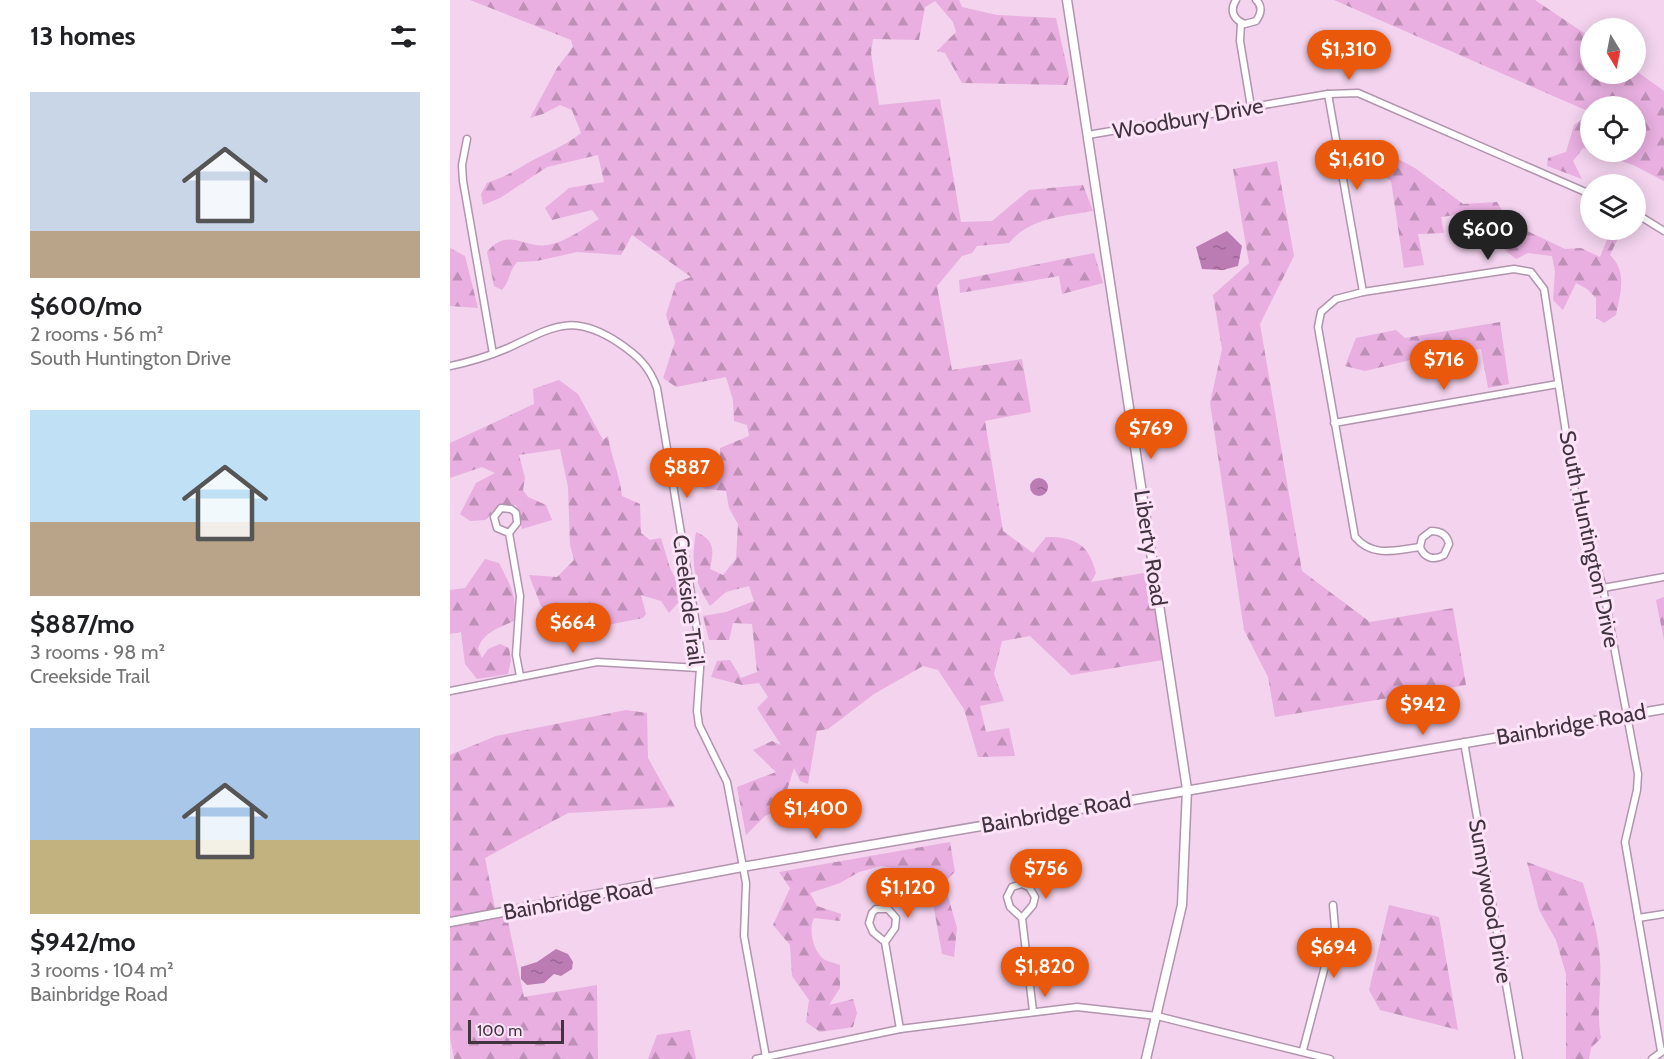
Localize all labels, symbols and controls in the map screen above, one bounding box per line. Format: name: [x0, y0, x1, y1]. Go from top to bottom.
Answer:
north arrow: [1580, 18, 1646, 84]
map controls: [1580, 18, 1646, 240]
text: 13 homes: [30, 20, 136, 52]
icon: filters: [387, 20, 420, 53]
pin: $1,310: [1300, 30, 1398, 81]
text: $1,310: [1321, 37, 1377, 61]
street label: Woodbury Drive: [1111, 92, 1266, 145]
button: locate: [1580, 96, 1646, 162]
icon: home: [171, 131, 279, 239]
pin: $1,610: [1308, 140, 1406, 191]
text: $1,610: [1329, 147, 1385, 171]
button: layers: [1580, 174, 1646, 240]
pin: $600: [1452, 210, 1524, 261]
text: $600: [1462, 217, 1514, 241]
text: $600/mo: [30, 290, 142, 322]
text: 2 rooms · 56 m²: [30, 322, 163, 346]
pin: $716: [1408, 340, 1480, 391]
text: South Huntington Drive: [30, 346, 231, 370]
text: $716: [1424, 347, 1464, 371]
pin: $769: [1115, 409, 1187, 460]
text: $769: [1129, 416, 1173, 440]
street label: South Huntington Drive: [1553, 428, 1626, 650]
pin: $887: [651, 448, 723, 499]
icon: home: [171, 449, 279, 557]
text: $887: [664, 455, 710, 479]
street label: Liberty Road: [1128, 488, 1173, 608]
street label: Creekside Trail: [667, 533, 710, 668]
pin: $664: [537, 603, 609, 654]
text: $887/mo: [30, 608, 134, 640]
text: $664: [550, 610, 596, 634]
text: 3 rooms · 98 m²: [30, 640, 165, 664]
text: Creekside Trail: [30, 664, 150, 688]
pin: $942: [1387, 685, 1459, 736]
text: $942: [1400, 692, 1446, 716]
street label: Bainbridge Road: [1494, 698, 1648, 751]
icon: home: [171, 767, 279, 875]
street label: Bainbridge Road: [979, 786, 1133, 839]
pin: $1,400: [767, 789, 865, 840]
text: $1,400: [784, 796, 848, 820]
street label: Sunnywood Drive: [1463, 817, 1518, 985]
pin: $756: [1010, 849, 1082, 900]
text: $756: [1024, 856, 1068, 880]
pin: $1,120: [859, 868, 957, 919]
street label: Bainbridge Road: [501, 873, 655, 926]
text: $1,120: [880, 875, 936, 899]
text: $942/mo: [30, 926, 136, 958]
pin: $694: [1298, 928, 1370, 979]
text: $694: [1311, 935, 1357, 959]
pin: $1,820: [996, 947, 1094, 998]
text: $1,820: [1015, 954, 1075, 978]
text: 3 rooms · 104 m²: [30, 958, 174, 982]
text: Bainbridge Road: [30, 982, 168, 1006]
scale bar: [468, 1017, 564, 1044]
text: 100 m: [477, 1021, 522, 1040]

